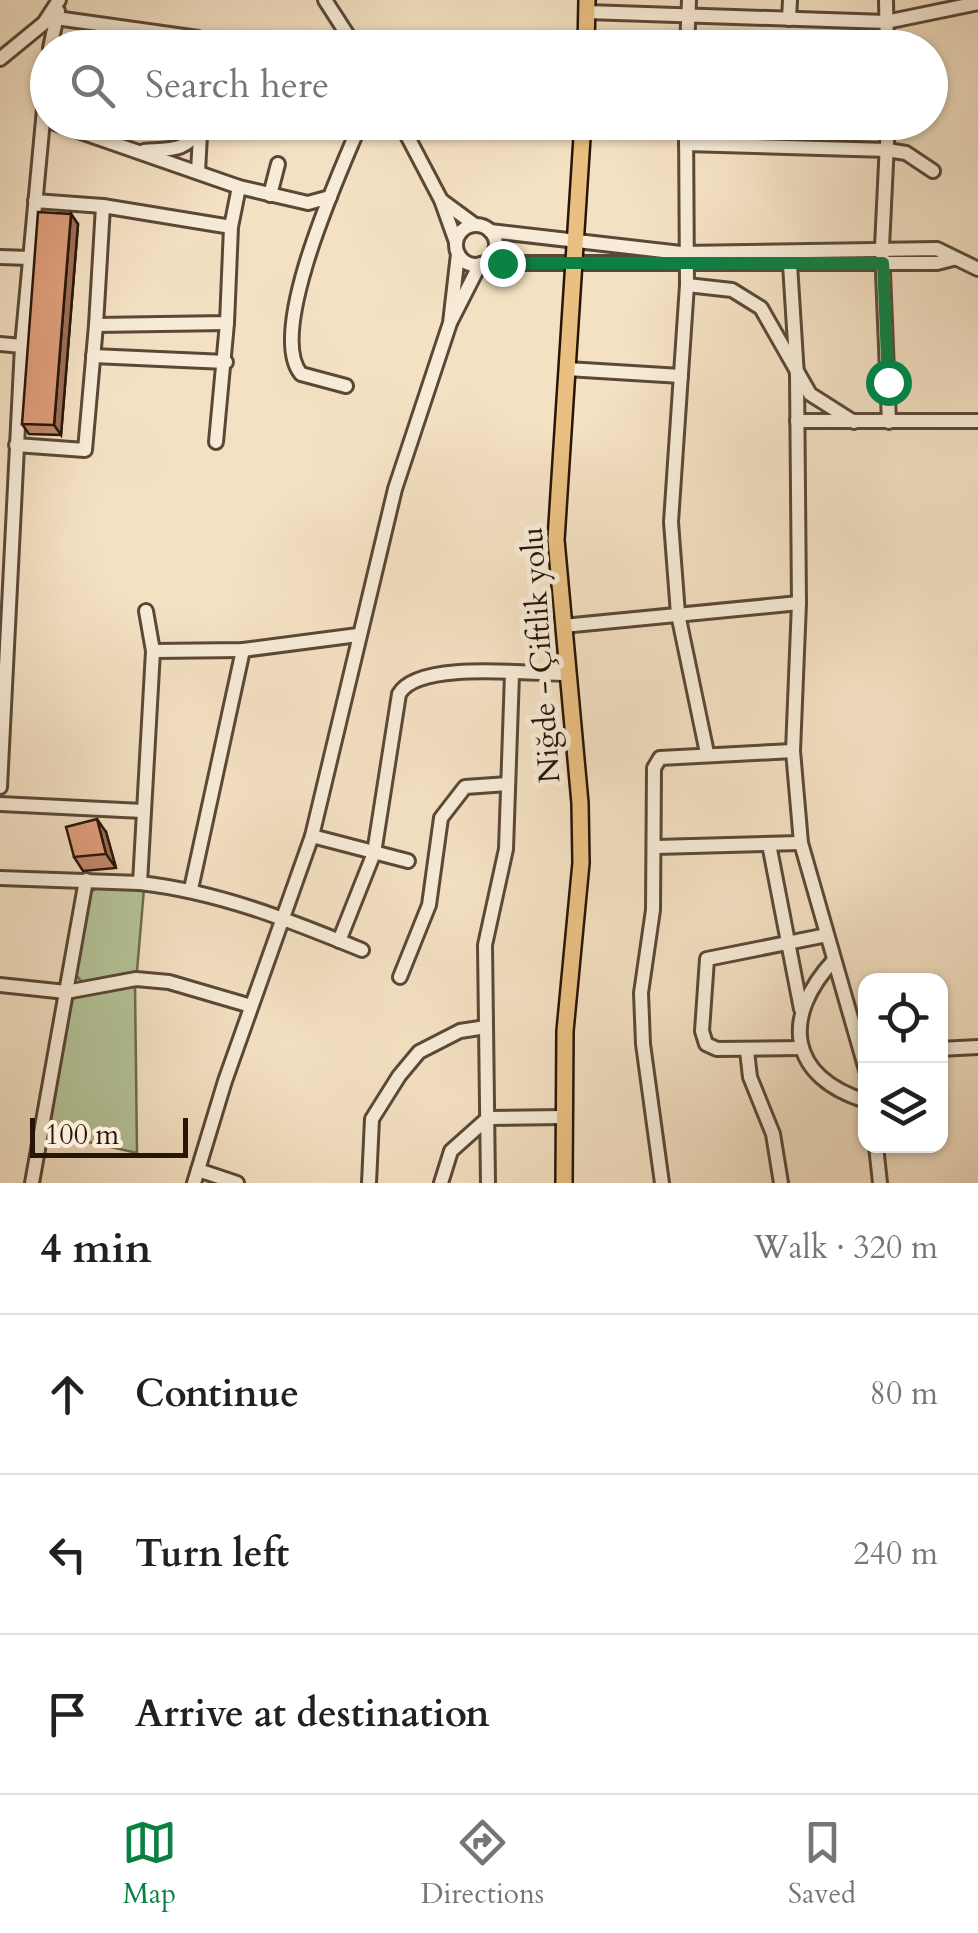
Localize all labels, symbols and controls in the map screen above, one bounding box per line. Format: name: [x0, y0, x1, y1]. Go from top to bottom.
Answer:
search box: [30, 30, 948, 140]
icon: search: [65, 58, 120, 113]
text: Search here: [145, 59, 329, 111]
route end: [480, 241, 526, 287]
route start: [866, 360, 912, 406]
street label: Niğde - Çiftlik yolu: [512, 526, 570, 784]
map controls: [858, 973, 948, 1153]
button: locate: [858, 973, 948, 1063]
button: layers: [858, 1063, 948, 1153]
scale bar: [30, 1113, 188, 1158]
text: 100 m: [45, 1116, 119, 1154]
text: 4 min: [40, 1220, 152, 1277]
text: Walk · 320 m: [753, 1226, 938, 1270]
icon: ahead: [40, 1367, 95, 1422]
text: Continue: [135, 1368, 299, 1420]
text: 80 m: [870, 1372, 938, 1416]
icon: left: [40, 1527, 95, 1582]
text: Turn left: [135, 1528, 289, 1580]
text: 240 m: [853, 1532, 938, 1576]
icon: arrive: [40, 1687, 95, 1742]
text: Arrive at destination: [135, 1688, 490, 1740]
tab: Map: [122, 1815, 177, 1913]
tab: Directions: [421, 1815, 544, 1913]
tab: Saved: [788, 1815, 856, 1913]

